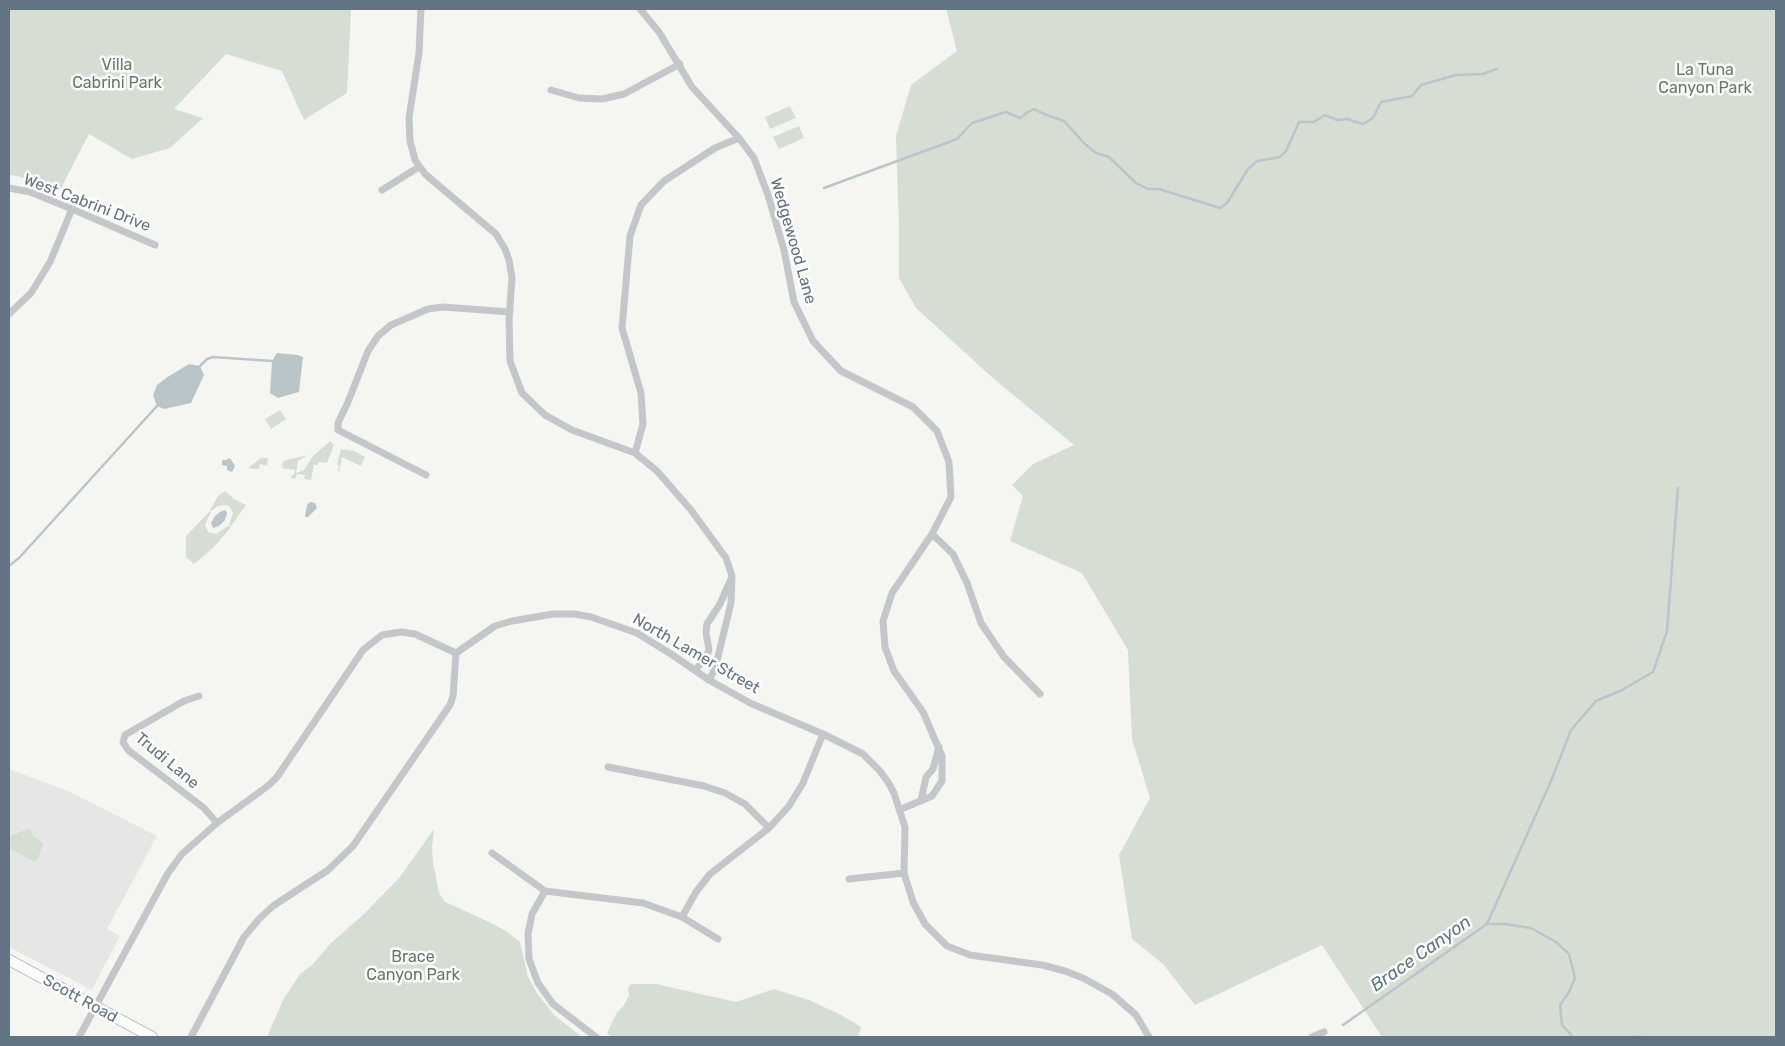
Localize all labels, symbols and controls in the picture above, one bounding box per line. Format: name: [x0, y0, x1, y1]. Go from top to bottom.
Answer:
park label: Villa Cabrini Park: [72, 55, 162, 93]
park label: La Tuna Canyon Park: [1658, 60, 1752, 98]
street label: West Cabrini Drive: [21, 170, 153, 236]
street label: Wedgewood Lane: [766, 176, 820, 306]
street label: North Lamer Street: [629, 610, 763, 698]
street label: Trudi Lane: [131, 729, 203, 793]
water label: Brace Canyon: [1367, 911, 1475, 997]
park label: Brace Canyon Park: [366, 947, 460, 985]
street label: Scott Road: [39, 971, 121, 1027]

